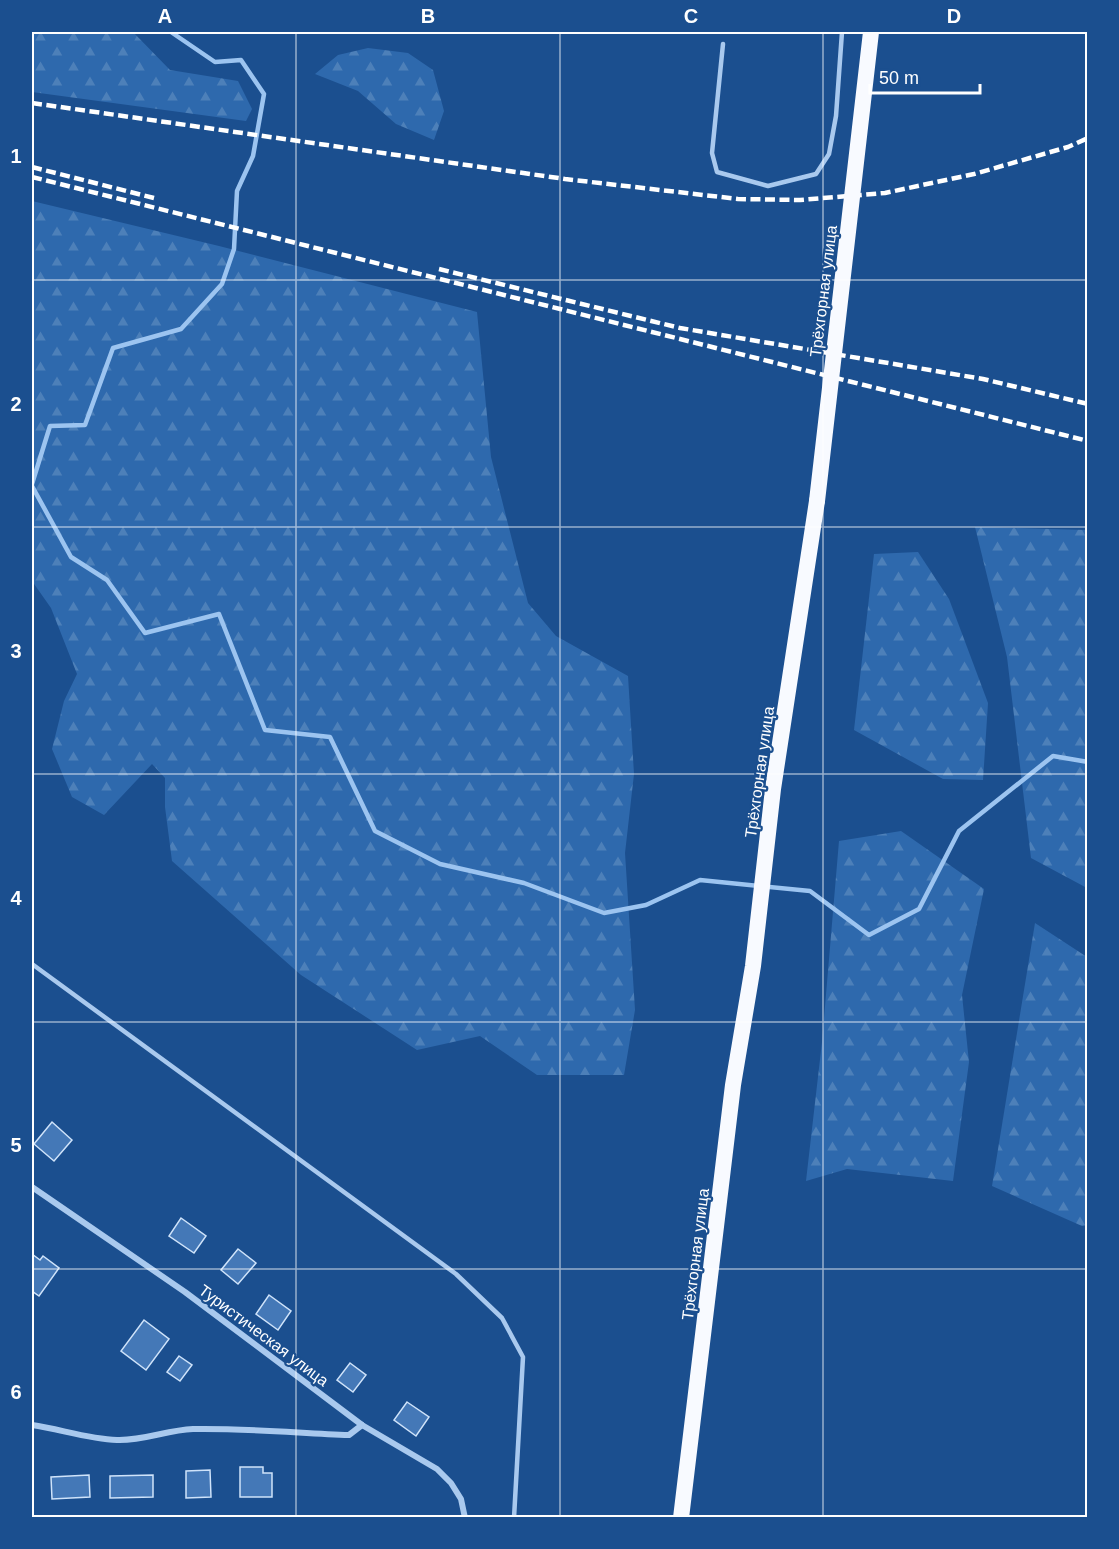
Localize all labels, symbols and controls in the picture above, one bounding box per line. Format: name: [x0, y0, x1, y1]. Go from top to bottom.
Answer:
text: A: [158, 5, 172, 27]
text: B: [421, 5, 435, 27]
text: C: [684, 5, 698, 27]
text: D: [947, 5, 961, 27]
scale bar: [870, 57, 980, 95]
text: 50 m: [879, 68, 919, 88]
text: 1: [10, 145, 22, 167]
street label: Трёхгорная улица: [807, 224, 840, 358]
text: 2: [10, 393, 22, 415]
text: 3: [10, 640, 22, 662]
street label: Трёхгорная улица: [742, 705, 777, 839]
text: 4: [10, 887, 22, 909]
text: 5: [10, 1134, 22, 1156]
street label: Трёхгорная улица: [679, 1187, 712, 1321]
street label: Туристическая улица: [196, 1281, 332, 1390]
text: 6: [10, 1381, 22, 1403]

